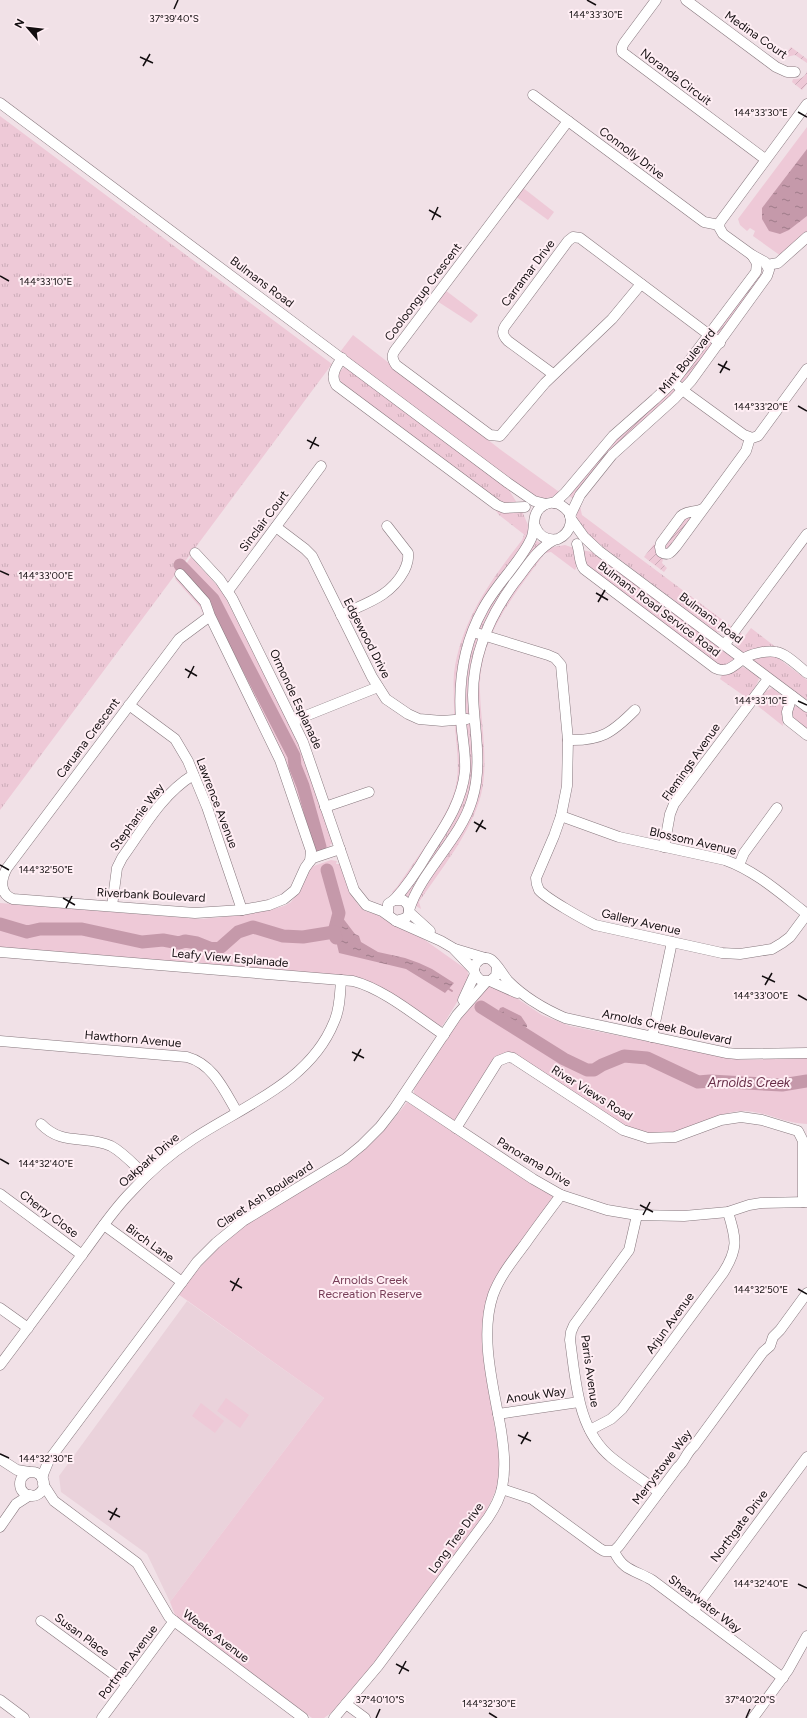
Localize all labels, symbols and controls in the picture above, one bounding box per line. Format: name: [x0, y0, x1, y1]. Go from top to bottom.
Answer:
north arrow: [8, 8, 48, 48]
text: 144°33'30"E: [569, 8, 623, 21]
street label: Medina Court: [722, 8, 790, 62]
text: 37°39'40"S: [149, 12, 199, 25]
text: N: [12, 17, 27, 30]
street label: Noranda Circuit: [638, 46, 715, 109]
text: 144°33'30"E: [734, 106, 788, 119]
street label: Connolly Drive: [597, 124, 668, 182]
street label: Carramar Drive: [498, 236, 558, 309]
street label: Cooloongup Crescent: [382, 240, 465, 344]
street label: Bulmans Road: [227, 254, 297, 310]
text: 144°33'10"E: [20, 275, 72, 288]
street label: Mint Boulevard: [656, 326, 718, 396]
text: 144°33'20"E: [734, 400, 788, 413]
street label: Sinclair Court: [236, 487, 292, 554]
street label: Bulmans Road Service Road: [595, 558, 723, 660]
text: 144°33'00"E: [18, 569, 74, 582]
street label: Bulmans Road: [676, 589, 746, 647]
street label: Edgewood Drive: [341, 595, 394, 681]
street label: Ormonde Esplanade: [267, 647, 326, 752]
text: 144°33'10"E: [735, 694, 787, 707]
street label: Caruana Crescent: [53, 695, 123, 781]
street label: Flemings Avenue: [659, 720, 723, 804]
street label: Lawrence Avenue: [193, 756, 241, 851]
street label: Stephanie Way: [107, 780, 167, 853]
street label: Blossom Avenue: [648, 824, 738, 858]
text: 144°32'50"E: [19, 863, 73, 876]
street label: Riverbank Boulevard: [96, 885, 206, 905]
street label: Gallery Avenue: [600, 906, 682, 938]
street label: Leafy View Esplanade: [171, 946, 290, 970]
text: 144°33'00"E: [733, 989, 789, 1002]
street label: Arnolds Creek Boulevard: [601, 1006, 733, 1048]
street label: Hawthorn Avenue: [84, 1028, 182, 1050]
street label: River Views Road: [549, 1062, 635, 1124]
water label: Arnolds Creek: [707, 1075, 791, 1090]
street label: Oakpark Drive: [116, 1130, 182, 1190]
street label: Panorama Drive: [494, 1134, 574, 1190]
text: 144°32'40"E: [18, 1157, 74, 1170]
street label: Claret Ash Boulevard: [214, 1159, 316, 1231]
street label: Cherry Close: [17, 1187, 81, 1241]
street label: Birch Lane: [123, 1221, 177, 1265]
park label: Arnolds Creek Recreation Reserve: [318, 1273, 423, 1301]
text: 144°32'50"E: [734, 1283, 788, 1296]
street label: Arjun Avenue: [643, 1289, 697, 1356]
street label: Parris Avenue: [578, 1334, 602, 1409]
street label: Anouk Way: [505, 1384, 568, 1406]
street label: Merrystowe Way: [629, 1426, 695, 1507]
text: 144°32'30"E: [19, 1452, 73, 1465]
street label: Northgate Drive: [707, 1487, 771, 1565]
street label: Long Tree Drive: [426, 1500, 487, 1576]
street label: Shearwater Way: [666, 1572, 745, 1636]
text: 144°32'40"E: [733, 1577, 789, 1590]
street label: Weeks Avenue: [180, 1607, 252, 1666]
street label: Susan Place: [52, 1610, 112, 1660]
street label: Portman Avenue: [96, 1622, 161, 1702]
text: 37°40'10"S: [356, 1693, 405, 1706]
text: 37°40'20"S: [725, 1693, 775, 1706]
text: 144°32'30"E: [462, 1697, 516, 1710]

